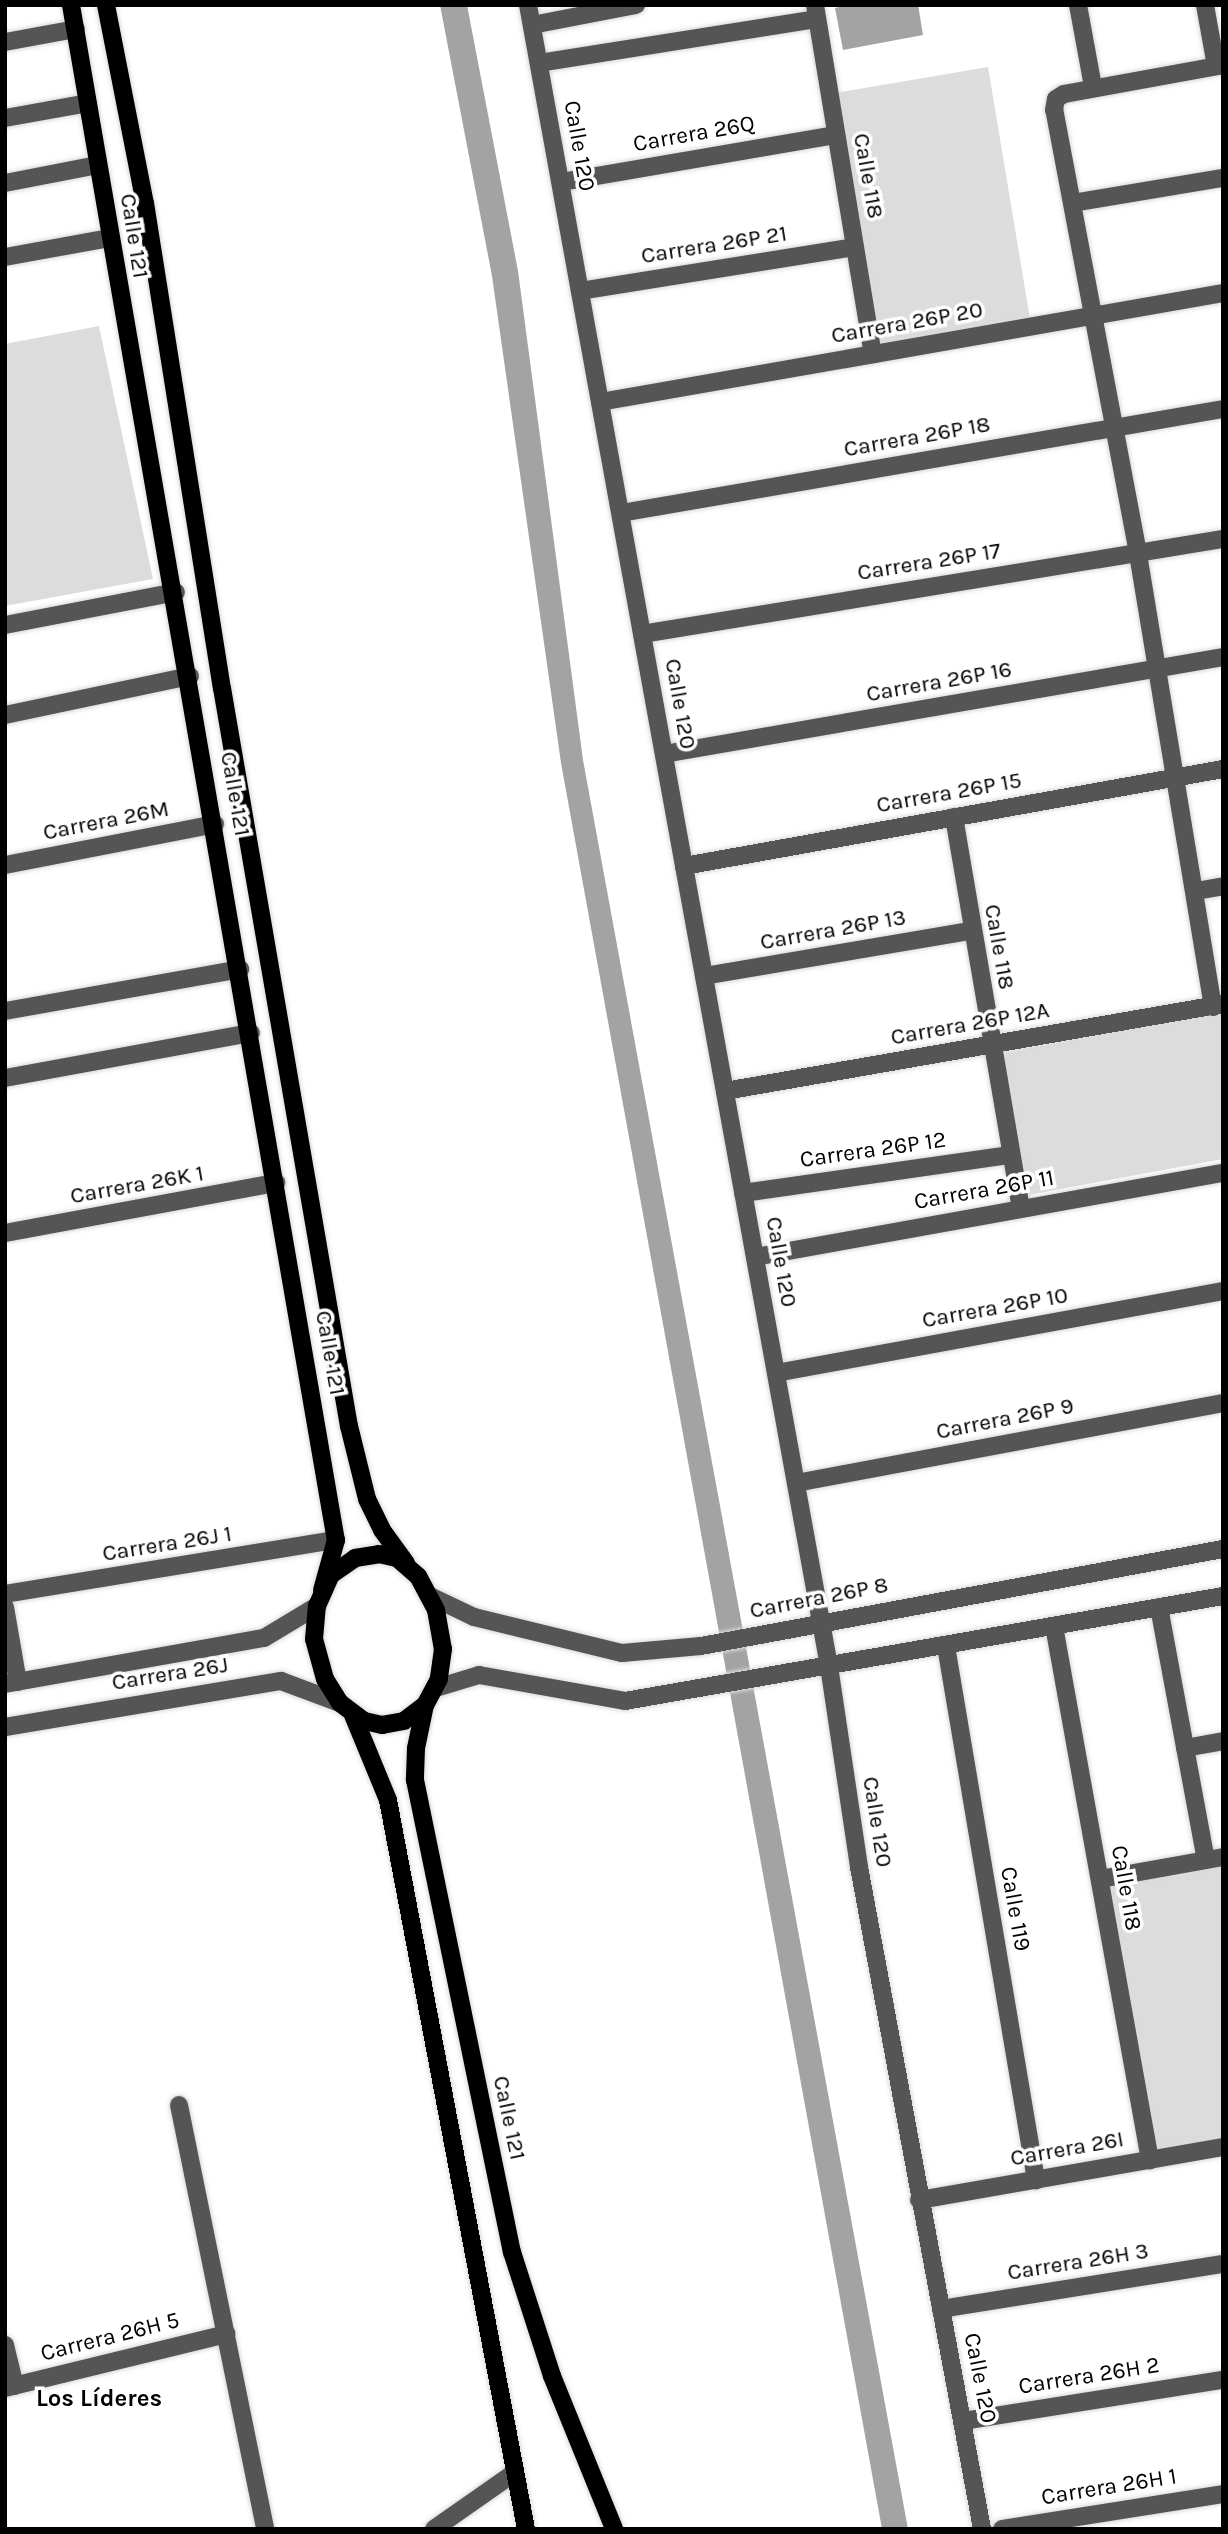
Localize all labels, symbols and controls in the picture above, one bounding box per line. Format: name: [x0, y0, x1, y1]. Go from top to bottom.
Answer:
street label: Calle 120: [557, 99, 601, 193]
street label: Carrera 26Q: [631, 110, 757, 158]
street label: Calle 118: [847, 131, 889, 221]
street label: Calle 121: [114, 192, 154, 280]
street label: Carrera 26P 21: [639, 220, 789, 270]
street label: Carrera 26P 20: [829, 296, 985, 350]
street label: Carrera 26P 18: [842, 411, 992, 463]
street label: Carrera 26P 17: [855, 537, 1003, 587]
street label: Carrera 26P 16: [864, 656, 1014, 708]
street label: Calle 120: [658, 657, 702, 751]
street label: Calle 121: [214, 750, 256, 838]
street label: Carrera 26P 15: [874, 767, 1024, 819]
street label: Carrera 26M: [41, 795, 171, 847]
street label: Calle 118: [978, 902, 1020, 992]
street label: Carrera 26P 13: [758, 904, 908, 956]
street label: Carrera 26P 12A: [889, 996, 1051, 1052]
street label: Carrera 26P 12: [798, 1126, 948, 1174]
street label: Carrera 26K 1: [68, 1160, 206, 1210]
street label: Carrera 26P 11: [912, 1164, 1056, 1216]
street label: Calle 120: [759, 1215, 803, 1309]
street label: Carrera 26P 10: [920, 1282, 1070, 1334]
street label: Calle 121: [309, 1309, 351, 1397]
street label: Carrera 26P 9: [934, 1392, 1076, 1446]
street label: Carrera 26J 1: [100, 1520, 234, 1568]
street label: Carrera 26P 8: [747, 1571, 891, 1625]
street label: Carrera 26J: [110, 1651, 230, 1697]
street label: Calle 120: [856, 1775, 898, 1869]
street label: Calle 118: [1105, 1843, 1147, 1933]
street label: Calle 119: [994, 1865, 1036, 1953]
street label: Calle 121: [487, 2073, 531, 2163]
street label: Carrera 26I: [1008, 2125, 1126, 2173]
street label: Carrera 26H 3: [1005, 2237, 1151, 2287]
street label: Carrera 26H 5: [38, 2306, 182, 2368]
street label: Calle 120: [958, 2330, 1002, 2426]
street label: Carrera 26H 2: [1017, 2351, 1161, 2401]
district label: Los Líderes: [36, 2385, 162, 2413]
street label: Carrera 26H 1: [1039, 2463, 1179, 2511]

